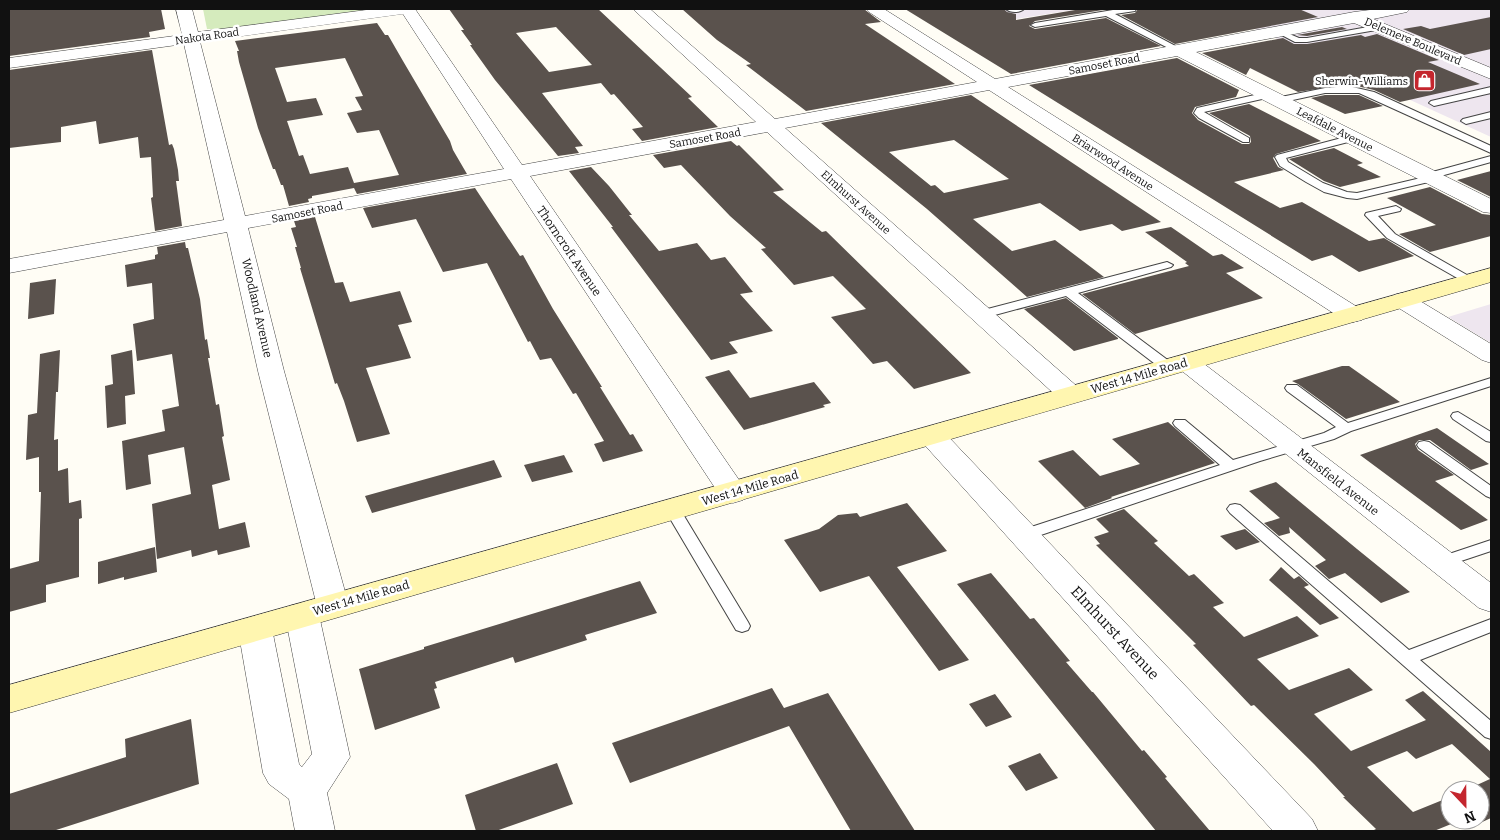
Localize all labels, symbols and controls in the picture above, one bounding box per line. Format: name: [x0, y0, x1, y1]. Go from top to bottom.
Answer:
street label: Delemere Boulevard: [1362, 15, 1464, 68]
street label: Nakota Road: [174, 25, 240, 47]
street label: Samoset Road: [1067, 51, 1141, 78]
shop icon: Sherwin-Williams: [1412, 69, 1436, 93]
place label: Sherwin-Williams: [1315, 75, 1408, 88]
street label: Leafdale Avenue: [1294, 105, 1375, 154]
street label: Samoset Road: [668, 126, 742, 151]
street label: Briarwood Avenue: [1070, 131, 1156, 194]
street label: Elmhurst Avenue: [818, 168, 893, 237]
street label: Samoset Road: [270, 199, 344, 226]
street label: Thorncroft Avenue: [534, 204, 604, 298]
street label: Woodland Avenue: [239, 257, 275, 359]
street label: West 14 Mile Road: [1089, 356, 1189, 396]
street label: Mansfield Avenue: [1294, 446, 1382, 518]
street label: West 14 Mile Road: [700, 468, 800, 508]
street label: West 14 Mile Road: [311, 578, 411, 618]
street label: Elmhurst Avenue: [1067, 582, 1163, 684]
north arrow: [1440, 780, 1490, 830]
text: N: [1461, 807, 1478, 827]

